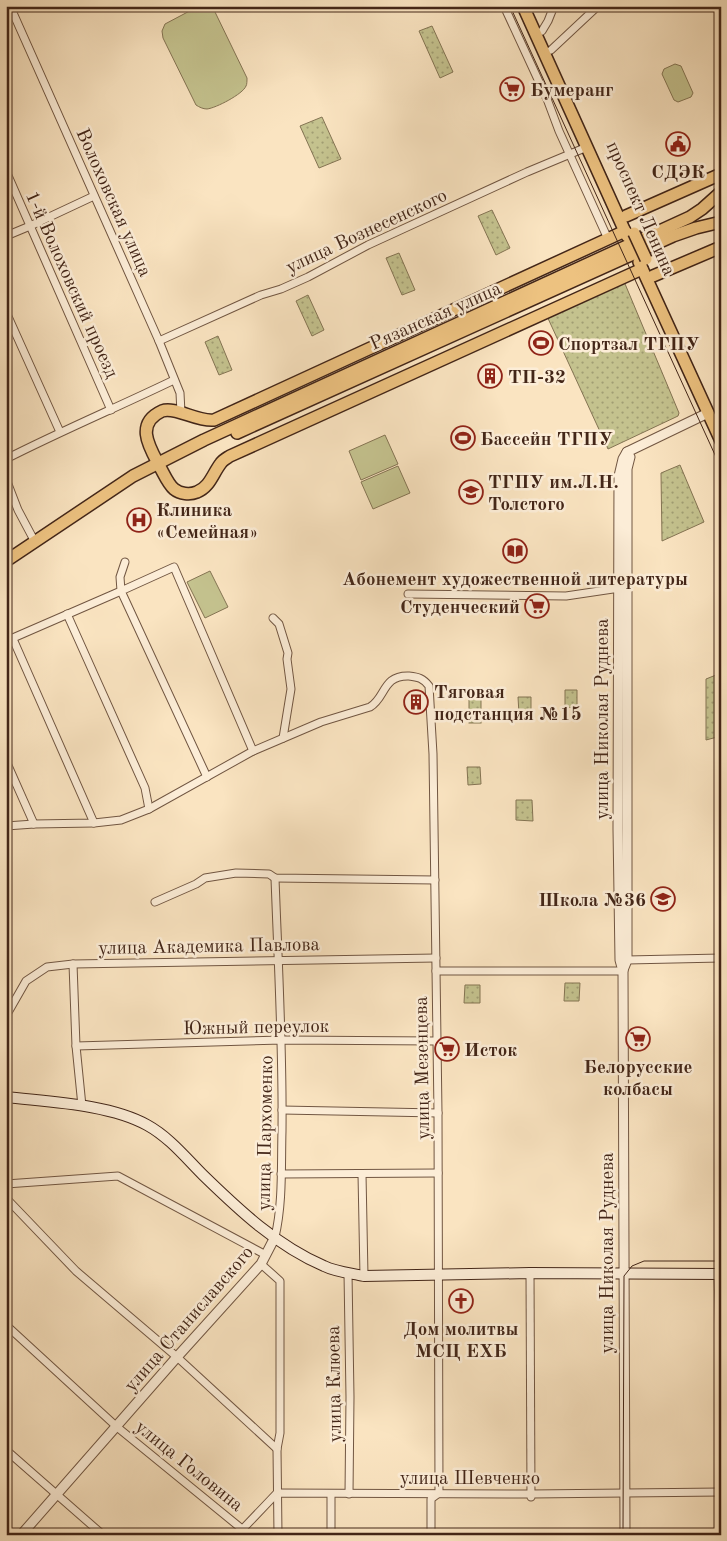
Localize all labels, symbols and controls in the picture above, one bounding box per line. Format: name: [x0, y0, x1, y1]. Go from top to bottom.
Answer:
supermarket icon: Бумеранг: [499, 76, 525, 102]
place label: Бумеранг: [530, 82, 614, 101]
street label: Волоховская улица: [71, 126, 154, 281]
public building icon: СДЭК: [665, 131, 691, 157]
street label: проспект Ленина: [602, 139, 678, 280]
place label: СДЭК: [651, 164, 705, 183]
street label: улица Вознесенского: [284, 187, 450, 278]
street label: 1-й Волоховский проезд: [21, 189, 121, 382]
street label: Рязанская улица: [367, 280, 505, 355]
sports icon: Спортзал ТГПУ: [528, 330, 554, 356]
place label: Спортзал ТГПУ: [558, 336, 700, 355]
building icon: ТП-32: [477, 363, 503, 389]
place label: ТП-32: [508, 369, 566, 388]
sports icon: Бассейн ТГПУ: [450, 425, 476, 451]
place label: Бассейн ТГПУ: [480, 431, 613, 450]
place label: ТГПУ им.Л.Н. Толстого: [488, 474, 619, 515]
school or university icon: ТГПУ им.Л.Н. Толстого: [458, 479, 484, 505]
place label: Клиника «Семейная»: [156, 502, 258, 543]
hospital icon: Клиника «Семейная»: [126, 507, 152, 533]
library icon: Абонемент художественной литературы: [502, 538, 528, 564]
place label: Абонемент художественной литературы: [342, 571, 688, 590]
supermarket icon: Студенческий: [524, 593, 550, 619]
place label: Студенческий: [400, 599, 520, 618]
street label: улица Николая Руднева: [594, 618, 613, 820]
place label: Тяговая подстанция №15: [434, 684, 582, 725]
building icon: Тяговая подстанция №15: [403, 689, 429, 715]
school or university icon: Школа №36: [650, 886, 676, 912]
place label: Школа №36: [538, 892, 646, 911]
street label: улица Академика Павлова: [98, 936, 321, 959]
street label: улица Мезенцева: [413, 995, 434, 1140]
street label: Южный переулок: [183, 1018, 330, 1039]
supermarket icon: Белорусские колбасы: [625, 1026, 651, 1052]
supermarket icon: Исток: [434, 1036, 460, 1062]
place label: Исток: [464, 1042, 517, 1061]
street label: улица Пархоменко: [256, 1055, 277, 1211]
place label: Белорусские колбасы: [583, 1059, 693, 1100]
street label: улица Николая Руднева: [599, 1152, 618, 1354]
street label: улица Станиславского: [122, 1243, 258, 1396]
church icon: Дом молитвы МСЦ ЕХБ: [448, 1288, 474, 1314]
place label: Дом молитвы МСЦ ЕХБ: [404, 1321, 518, 1362]
street label: улица Клюева: [325, 1325, 346, 1443]
street label: улица Головина: [131, 1418, 246, 1516]
street label: улица Шевченко: [400, 1470, 540, 1489]

